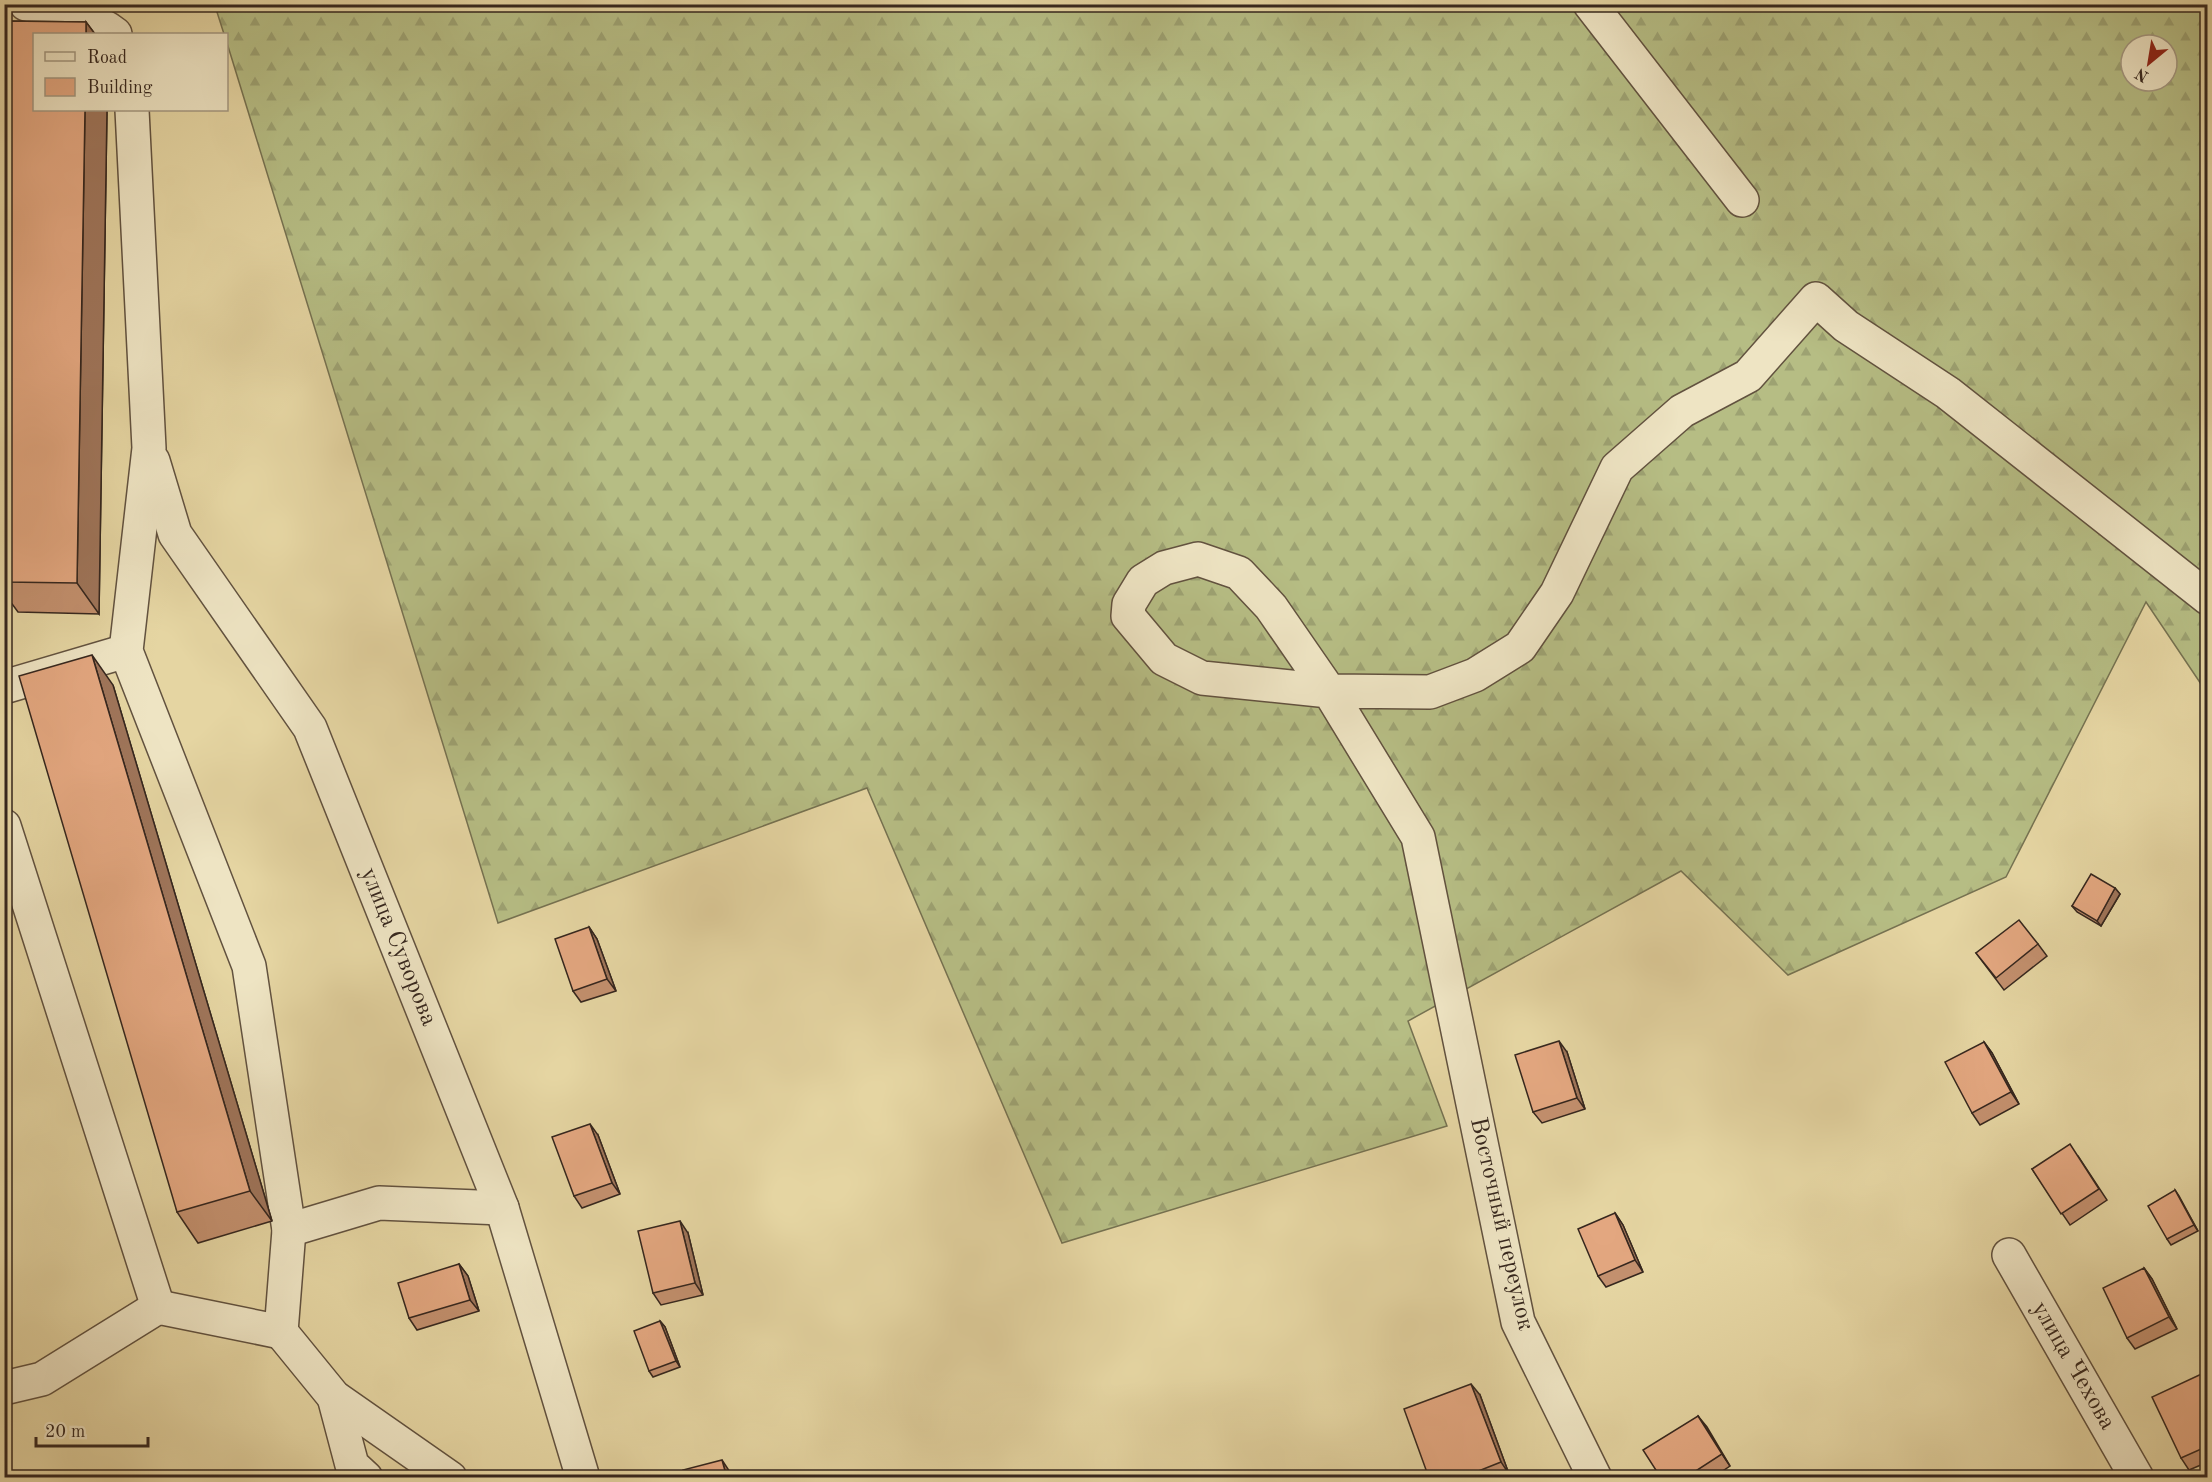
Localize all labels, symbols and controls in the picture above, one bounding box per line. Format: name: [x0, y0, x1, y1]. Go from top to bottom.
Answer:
legend: [33, 33, 228, 111]
north arrow: [2119, 33, 2179, 93]
text: Road: [87, 49, 127, 67]
text: N: [2133, 64, 2152, 84]
text: Building: [87, 79, 153, 97]
street label: улица Суворова: [355, 865, 441, 1030]
street label: Восточный переулок: [1465, 1115, 1537, 1333]
street label: улица Чехова: [2027, 1298, 2119, 1434]
scale bar: [36, 1410, 148, 1448]
text: 20 m: [45, 1423, 85, 1441]

